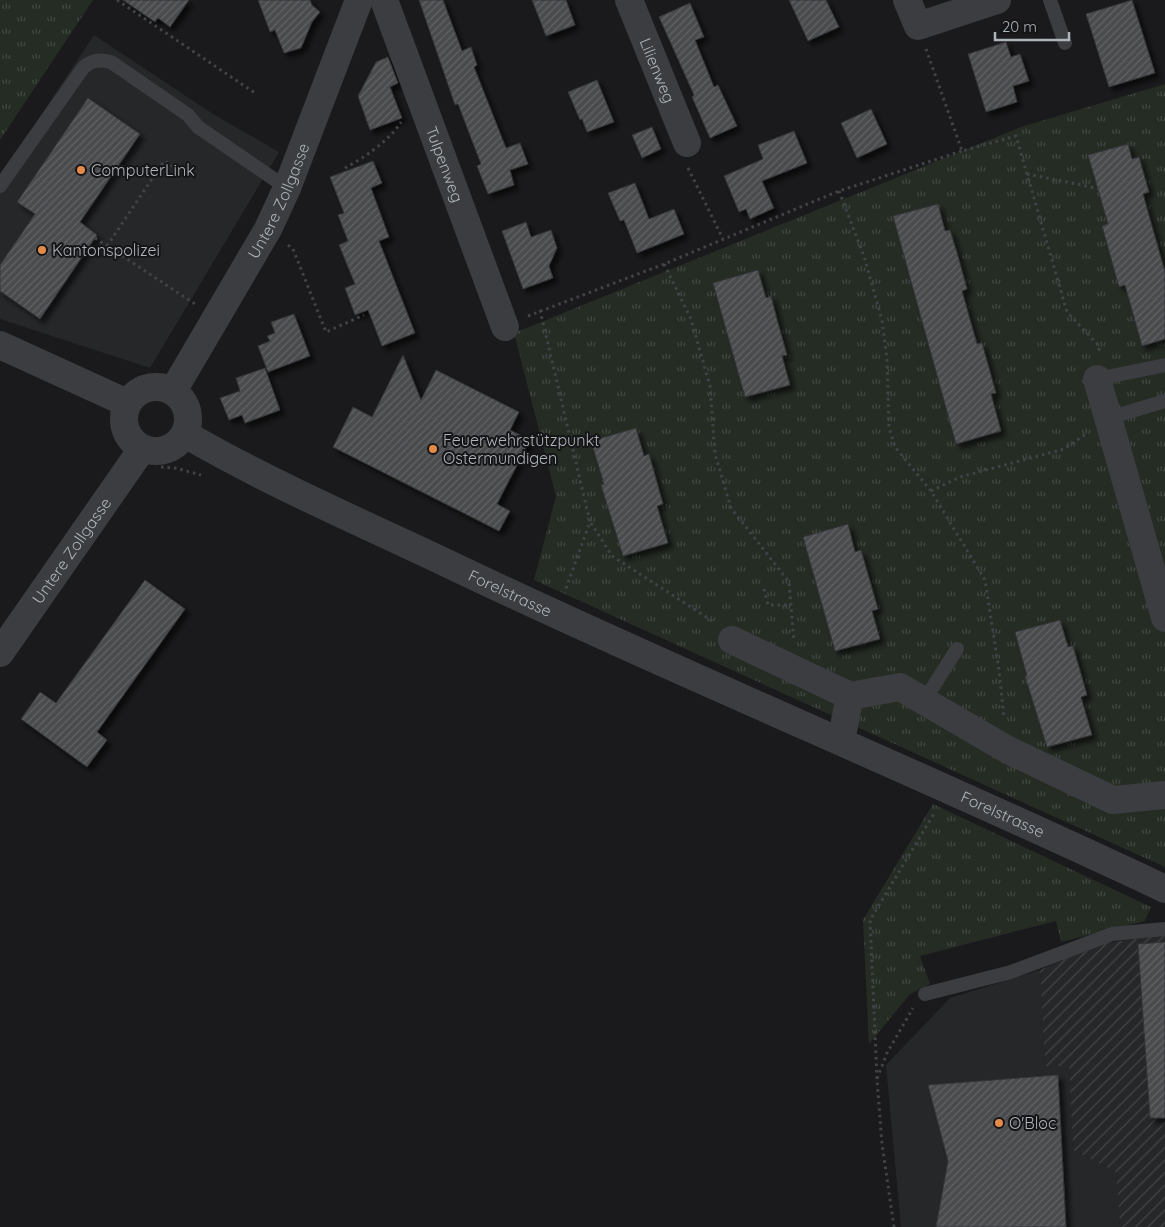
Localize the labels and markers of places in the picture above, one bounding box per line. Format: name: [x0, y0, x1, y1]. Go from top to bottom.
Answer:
place label: ComputerLink: [91, 160, 195, 180]
marker: ComputerLink: [75, 164, 87, 176]
place label: Kantonspolizei: [52, 240, 160, 260]
marker: Kantonspolizei: [36, 244, 48, 256]
place label: Feuerwehrstützpunkt Ostermundigen: [443, 430, 599, 468]
marker: Feuerwehrstützpunkt Ostermundigen: [427, 443, 439, 455]
place label: O'Bloc: [1009, 1113, 1056, 1133]
marker: O'Bloc: [993, 1117, 1005, 1129]

